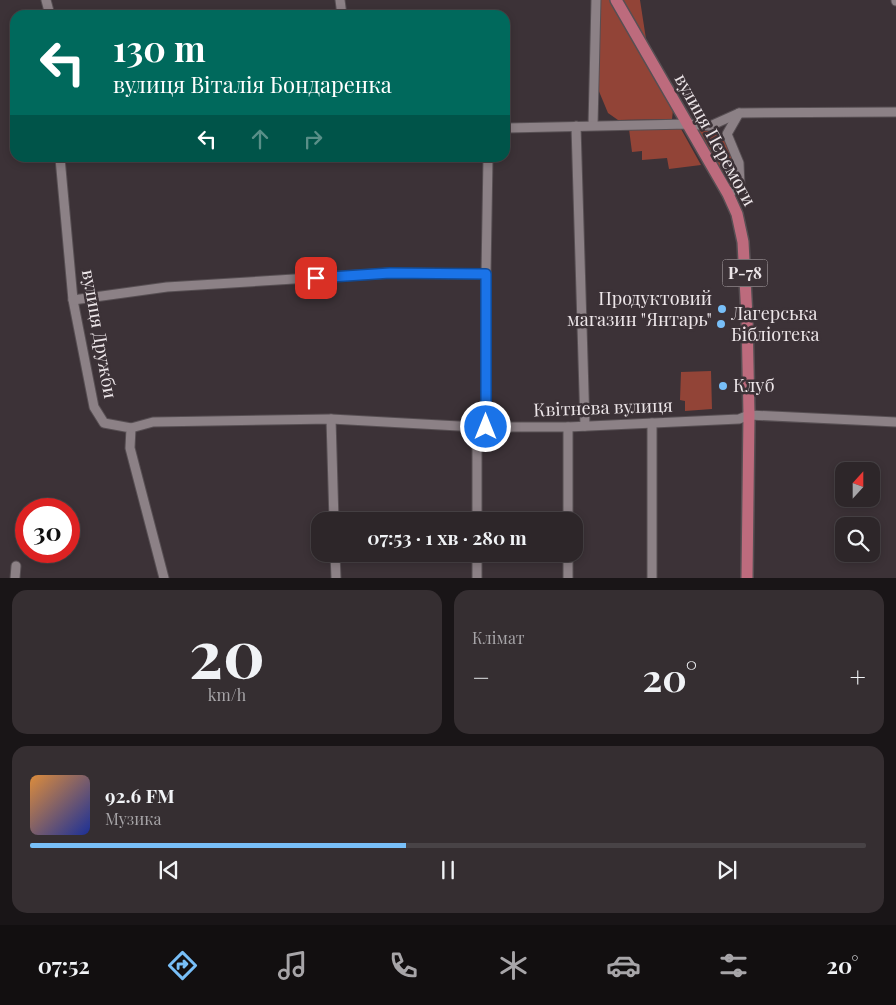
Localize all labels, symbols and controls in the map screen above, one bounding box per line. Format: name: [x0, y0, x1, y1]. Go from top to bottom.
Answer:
text: 130 m: [113, 24, 206, 71]
icon: left: [30, 30, 95, 95]
text: вулиця Віталія Бондаренка: [113, 69, 392, 99]
street label: вулиця Перемоги: [670, 69, 762, 210]
icon: left: [193, 125, 221, 153]
icon: ahead: [246, 125, 274, 153]
icon: right: [299, 125, 327, 153]
pin: [295, 257, 337, 299]
road number: Р-78: [722, 260, 768, 286]
icon: arrive: [302, 264, 330, 292]
street label: вулиця Дружби: [77, 268, 123, 400]
place label: Продуктовий магазин "Янтарь": [567, 286, 712, 331]
place label: Лагерська Бібліотека: [730, 301, 820, 346]
marker: Продуктовий магазин "Янтарь": [716, 303, 728, 315]
marker: Лагерська Бібліотека: [715, 318, 727, 330]
place label: Клуб: [733, 373, 775, 397]
marker: Клуб: [717, 380, 729, 392]
street label: Квітнева вулиця: [533, 393, 673, 421]
position arrow: [459, 400, 511, 452]
north arrow: [835, 462, 880, 508]
map controls: [835, 462, 880, 562]
speed limit sign: 30: [15, 498, 80, 563]
button: search: [835, 517, 880, 562]
text: 07:53 · 1 хв · 280 m: [367, 524, 527, 550]
text: 20: [189, 608, 265, 694]
text: Клімат: [472, 627, 525, 648]
text: 20°: [642, 651, 697, 702]
text: −: [472, 658, 490, 695]
text: +: [850, 658, 866, 695]
text: km/h: [208, 684, 246, 705]
text: 92.6 FM: [105, 782, 175, 808]
text: Музика: [105, 808, 161, 829]
icon: previous: [155, 856, 183, 884]
icon: pause: [434, 856, 462, 884]
icon: next: [713, 856, 741, 884]
icon: directions: [165, 948, 200, 983]
icon: music: [275, 948, 310, 983]
icon: phone: [386, 948, 421, 983]
icon: climate: [496, 948, 531, 983]
icon: car: [606, 948, 641, 983]
icon: filters: [716, 948, 751, 983]
text: 07:52: [38, 950, 90, 980]
text: 20°: [827, 950, 858, 980]

